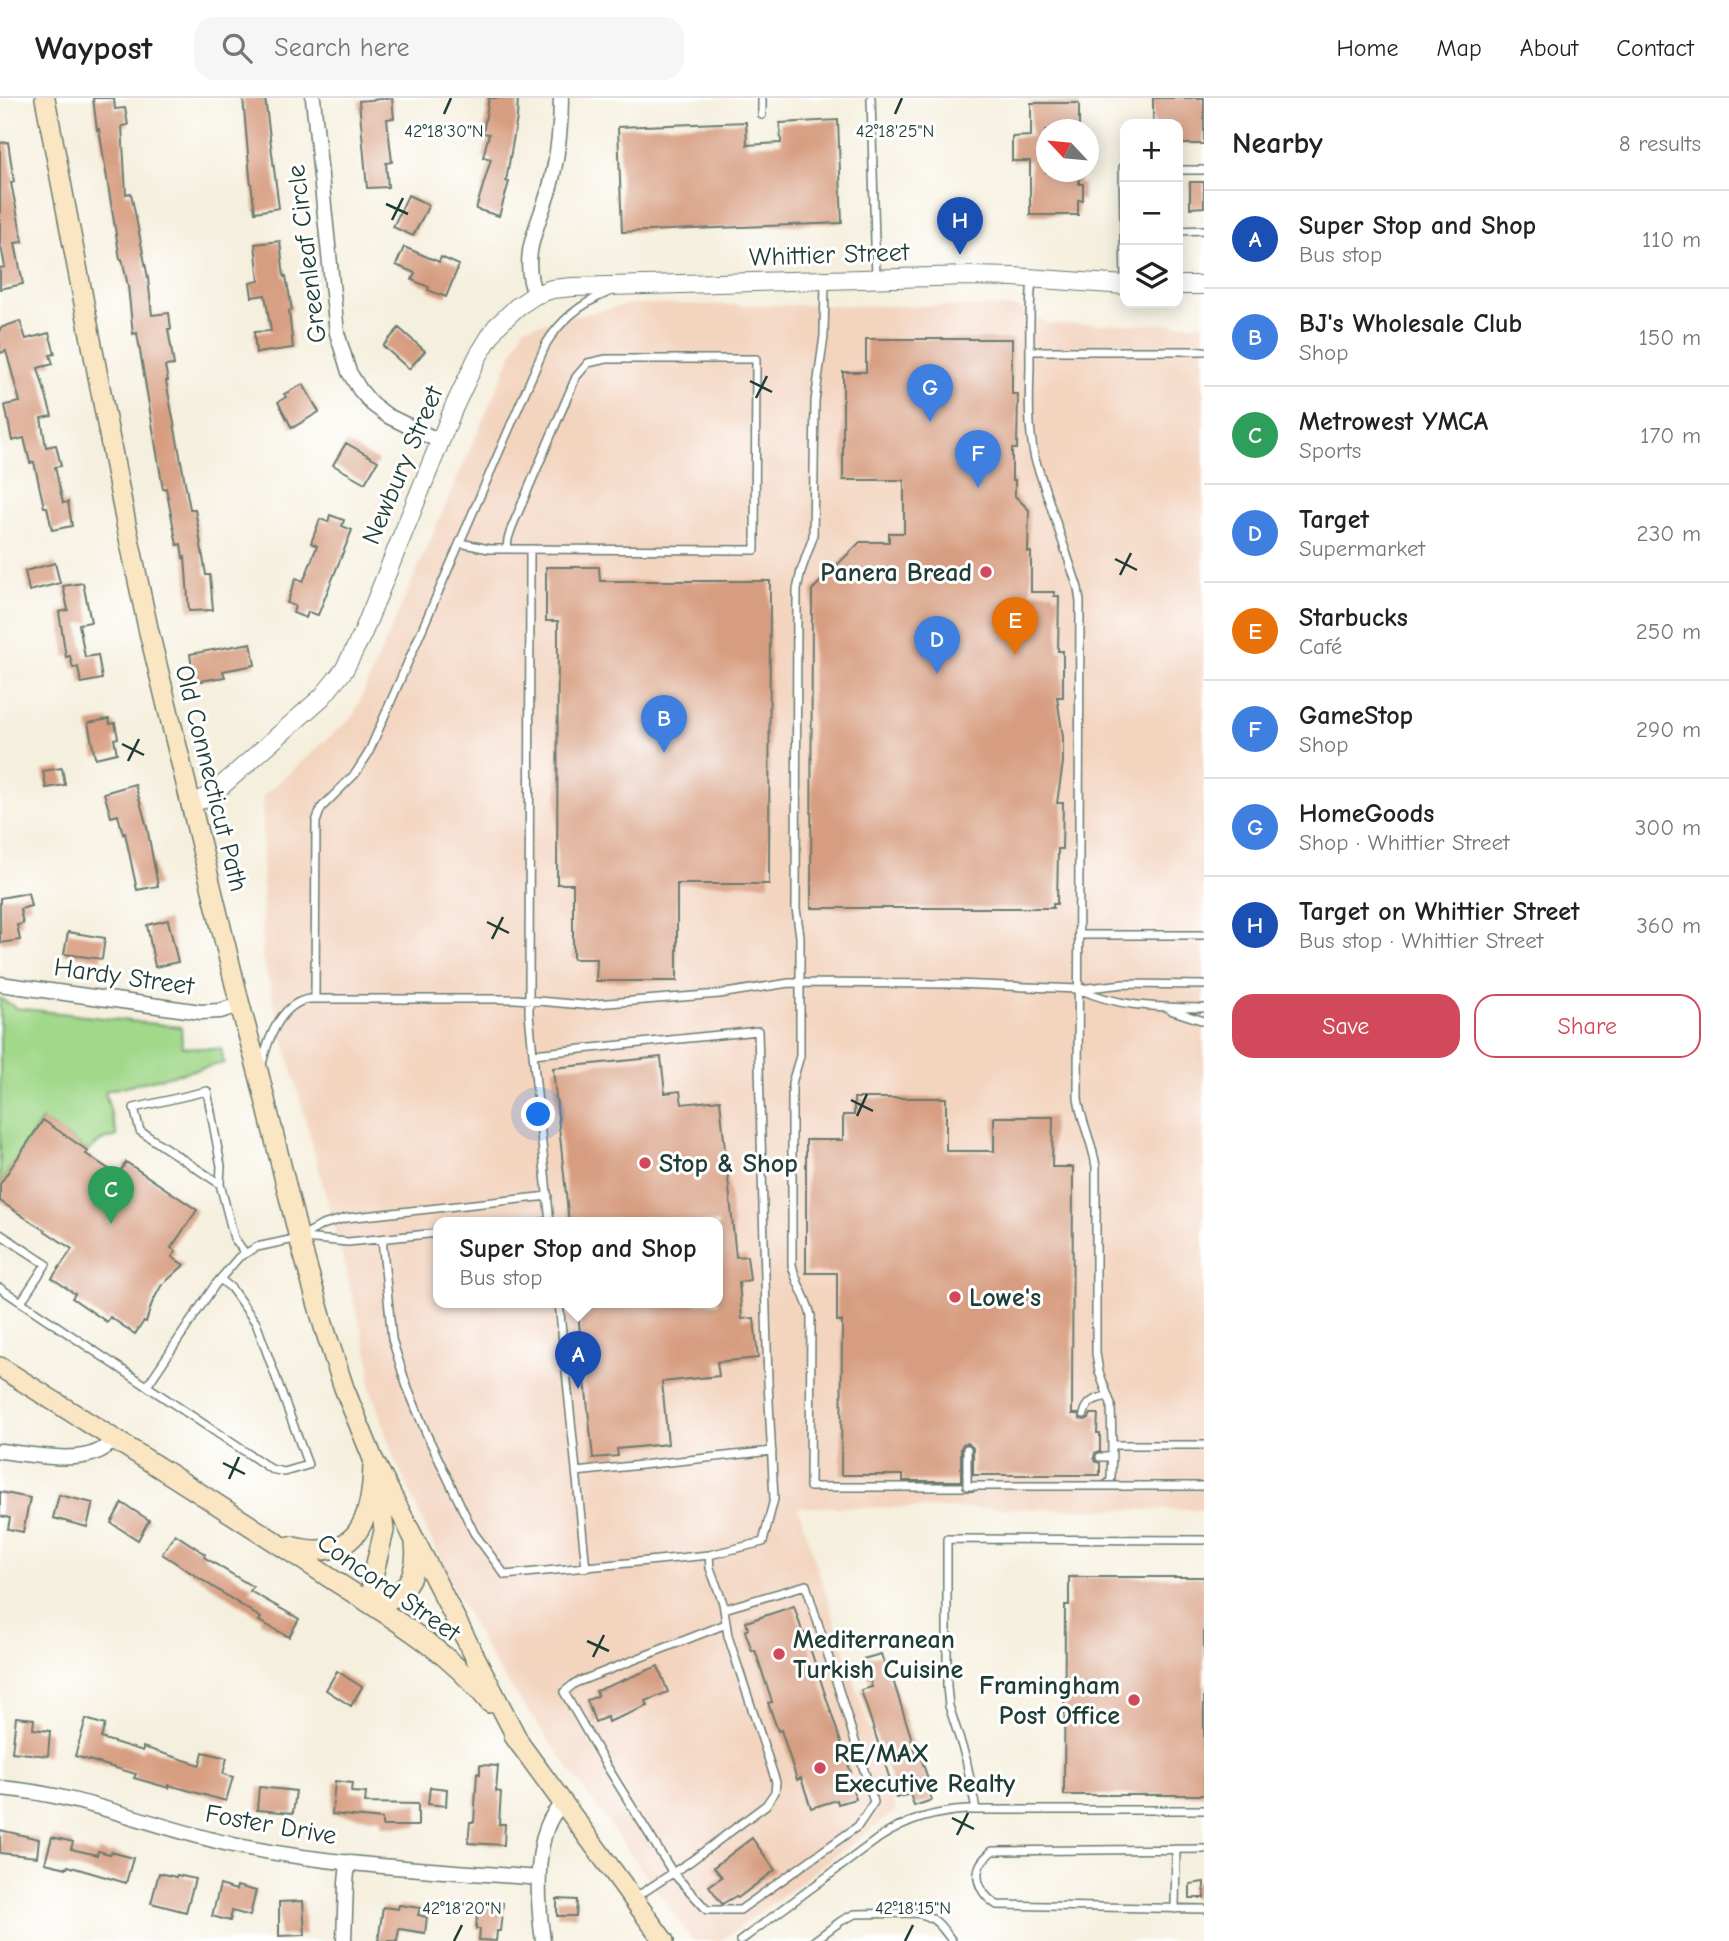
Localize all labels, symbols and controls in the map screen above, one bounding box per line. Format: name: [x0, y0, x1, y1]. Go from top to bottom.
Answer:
search box: [194, 17, 684, 80]
text: Waypost: [35, 29, 152, 67]
icon: search: [218, 29, 256, 67]
text: Search here: [274, 33, 410, 63]
text: Home: [1337, 34, 1398, 62]
text: Map: [1436, 34, 1482, 62]
text: About: [1520, 34, 1578, 62]
text: Contact: [1616, 34, 1694, 62]
north arrow: [1036, 119, 1099, 182]
map controls: [1120, 119, 1183, 308]
button: +: [1120, 119, 1183, 182]
text: 42°18'30"N: [404, 121, 484, 142]
text: 42°18'25"N: [856, 121, 934, 142]
text: Nearby: [1232, 126, 1323, 161]
text: 8 results: [1619, 130, 1701, 157]
street label: Greenleaf Circle: [281, 163, 333, 345]
button: −: [1120, 182, 1183, 245]
pin: H: [937, 197, 983, 255]
text: Super Stop and Shop: [1299, 211, 1536, 241]
text: A: [1249, 226, 1261, 253]
text: 110 m: [1642, 226, 1701, 253]
street label: Whittier Street: [748, 237, 911, 273]
text: Bus stop: [1299, 241, 1382, 268]
button: layers: [1120, 245, 1183, 308]
text: BJ's Wholesale Club: [1299, 309, 1522, 339]
text: B: [1248, 324, 1262, 351]
text: 150 m: [1639, 324, 1701, 351]
text: Shop: [1299, 339, 1348, 366]
pin: G: [907, 364, 953, 422]
street label: Newbury Street: [356, 380, 450, 549]
text: Metrowest YMCA: [1299, 407, 1488, 437]
text: C: [1248, 422, 1262, 449]
text: 170 m: [1640, 422, 1701, 449]
pin: F: [955, 430, 1001, 488]
text: Sports: [1299, 437, 1361, 464]
text: Target: [1299, 505, 1369, 535]
text: D: [1248, 520, 1262, 547]
text: 230 m: [1637, 520, 1701, 547]
text: Supermarket: [1299, 535, 1425, 562]
place label: Panera Bread: [820, 558, 972, 588]
marker: Panera Bread: [978, 564, 994, 580]
pin: E: [992, 597, 1038, 655]
text: Starbucks: [1299, 603, 1408, 633]
pin: D: [914, 616, 960, 674]
text: E: [1248, 618, 1262, 645]
text: 250 m: [1636, 618, 1701, 645]
text: Café: [1299, 633, 1342, 660]
street label: Old Connecticut Path: [168, 662, 254, 895]
pin: B: [641, 695, 687, 753]
text: GameStop: [1299, 701, 1413, 731]
text: F: [1248, 716, 1262, 743]
text: 290 m: [1636, 716, 1701, 743]
text: Shop: [1299, 731, 1348, 758]
text: HomeGoods: [1299, 799, 1434, 829]
text: G: [1247, 814, 1263, 841]
text: 300 m: [1635, 814, 1701, 841]
text: Shop · Whittier Street: [1299, 829, 1510, 856]
text: Target on Whittier Street: [1299, 897, 1580, 927]
text: H: [1247, 912, 1263, 939]
text: 360 m: [1636, 912, 1701, 939]
text: Bus stop · Whittier Street: [1299, 927, 1543, 954]
street label: Hardy Street: [52, 952, 197, 1002]
button: Save: [1232, 994, 1460, 1058]
button: Share: [1474, 994, 1701, 1058]
your location: [521, 1097, 555, 1131]
place label: Stop & Shop: [659, 1149, 798, 1179]
marker: Stop & Shop: [637, 1155, 653, 1171]
pin: C: [88, 1166, 134, 1224]
popup: [433, 1217, 723, 1308]
text: Super Stop and Shop: [459, 1234, 697, 1264]
text: Bus stop: [459, 1264, 543, 1291]
place label: Lowe's: [969, 1283, 1041, 1313]
marker: Lowe's: [947, 1289, 963, 1305]
pin: A: [555, 1331, 601, 1389]
street label: Concord Street: [311, 1527, 467, 1649]
place label: Mediterranean Turkish Cuisine: [793, 1625, 963, 1685]
marker: Mediterranean Turkish Cuisine: [771, 1646, 787, 1662]
place label: Framingham Post Office: [979, 1671, 1120, 1731]
marker: Framingham Post Office: [1126, 1692, 1142, 1708]
place label: RE/MAX Executive Realty: [834, 1739, 1015, 1799]
marker: RE/MAX Executive Realty: [812, 1760, 828, 1776]
street label: Foster Drive: [203, 1799, 339, 1851]
text: 42°18'20"N: [422, 1898, 502, 1919]
text: 42°18'15"N: [875, 1898, 951, 1919]

